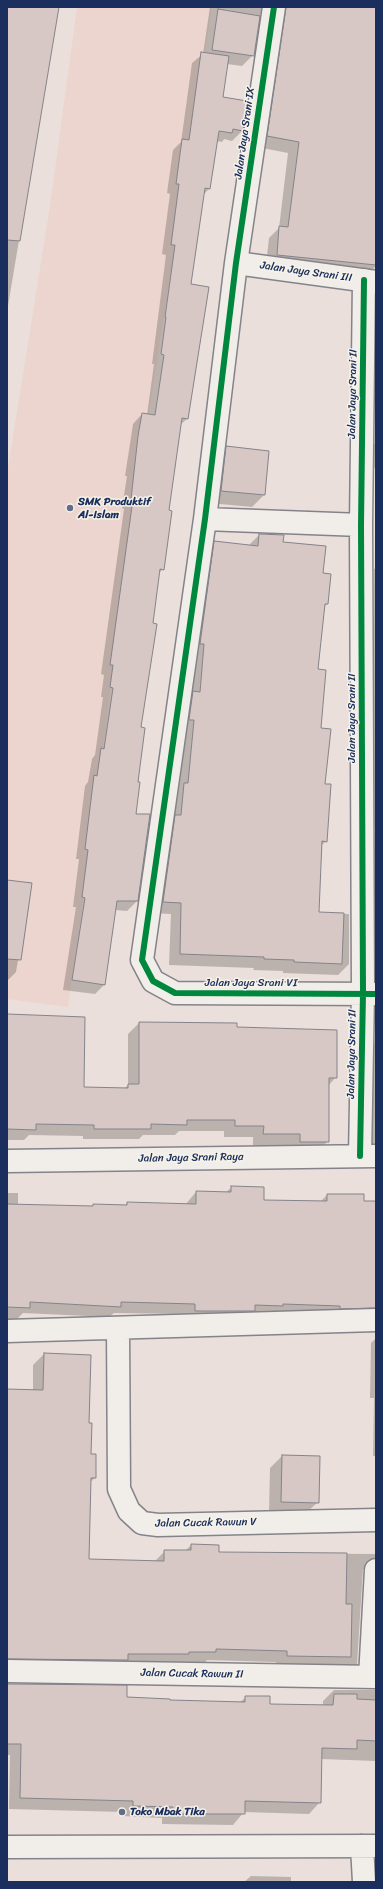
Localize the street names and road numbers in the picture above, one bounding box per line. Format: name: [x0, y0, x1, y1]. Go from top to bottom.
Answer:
street label: Jalan Jaya Srani IX: [232, 86, 258, 180]
street label: Jalan Jaya Srani III: [259, 259, 353, 285]
street label: Jalan Jaya Srani II: [346, 349, 360, 439]
street label: Jalan Jaya Srani II: [345, 673, 359, 763]
street label: Jalan Jaya Srani VI: [205, 976, 297, 990]
street label: Jalan Jaya Srani II: [345, 1009, 359, 1099]
street label: Jalan Jaya Srani Raya: [138, 1150, 244, 1166]
street label: Jalan Cucak Rawun V: [155, 1516, 257, 1530]
street label: Jalan Cucak Rawun II: [140, 1667, 244, 1681]

